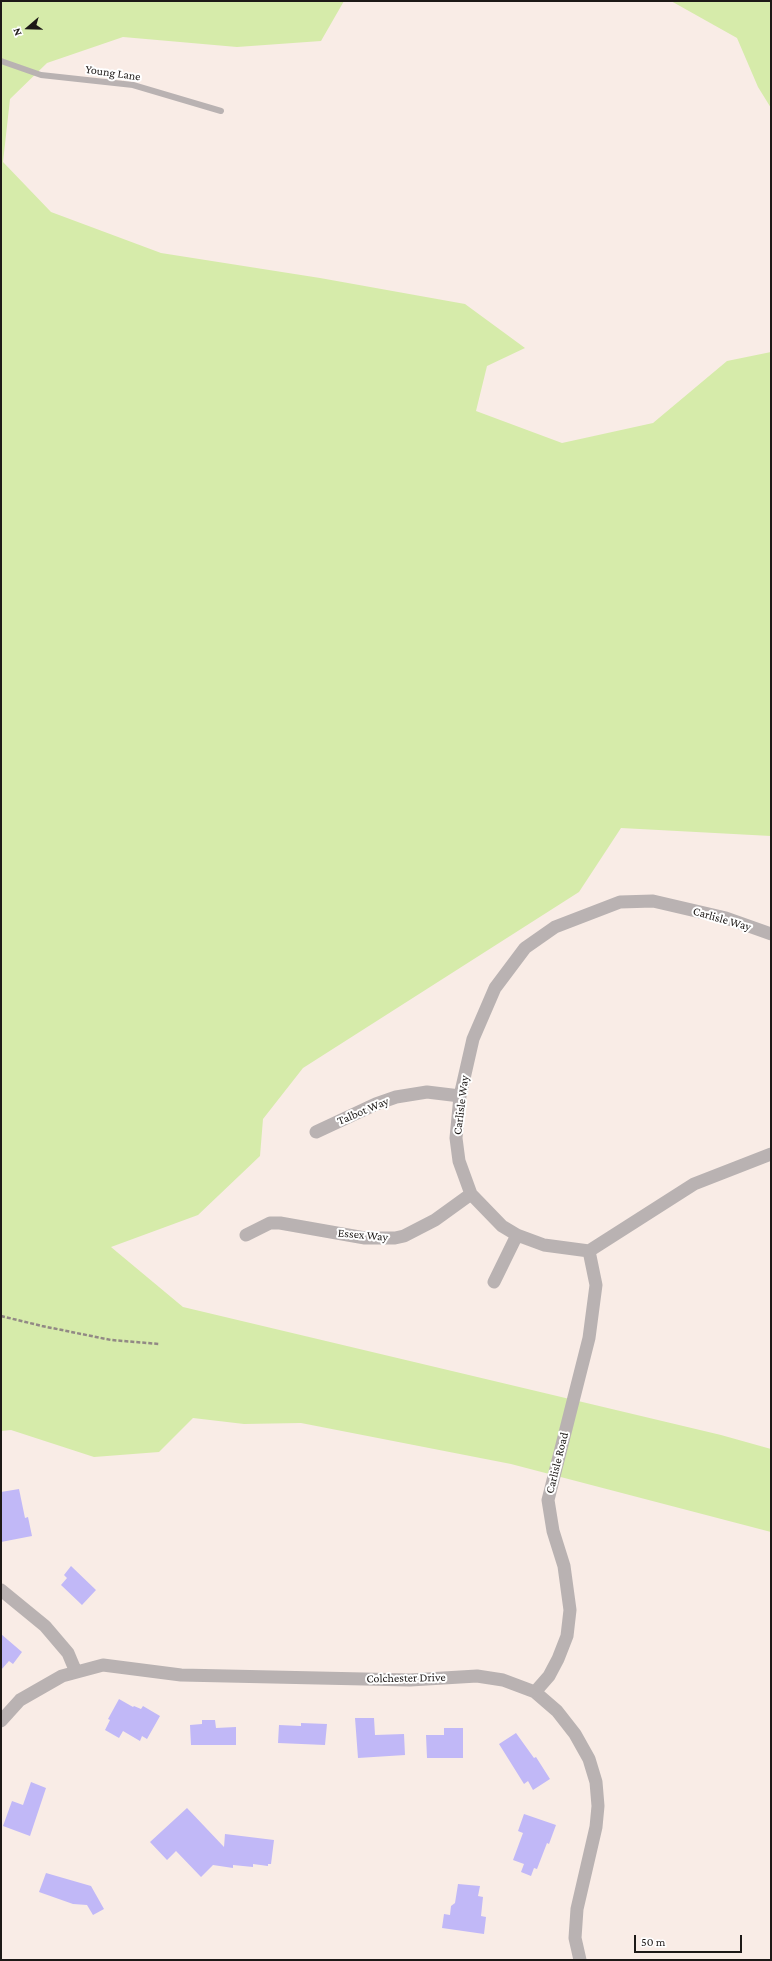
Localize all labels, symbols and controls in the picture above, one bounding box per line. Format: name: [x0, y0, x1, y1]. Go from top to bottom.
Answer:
north arrow: [8, 8, 48, 48]
text: N: [10, 27, 24, 38]
street label: Young Lane: [84, 62, 142, 84]
street label: Carlisle Way: [691, 904, 753, 934]
street label: Carlisle Way: [450, 1074, 472, 1136]
street label: Talbot Way: [335, 1094, 391, 1128]
street label: Essex Way: [337, 1226, 389, 1244]
street label: Carlisle Road: [542, 1431, 572, 1495]
street label: Colchester Drive: [366, 1670, 446, 1686]
scale bar: [636, 1927, 744, 1953]
text: 50 m: [641, 1935, 665, 1949]

